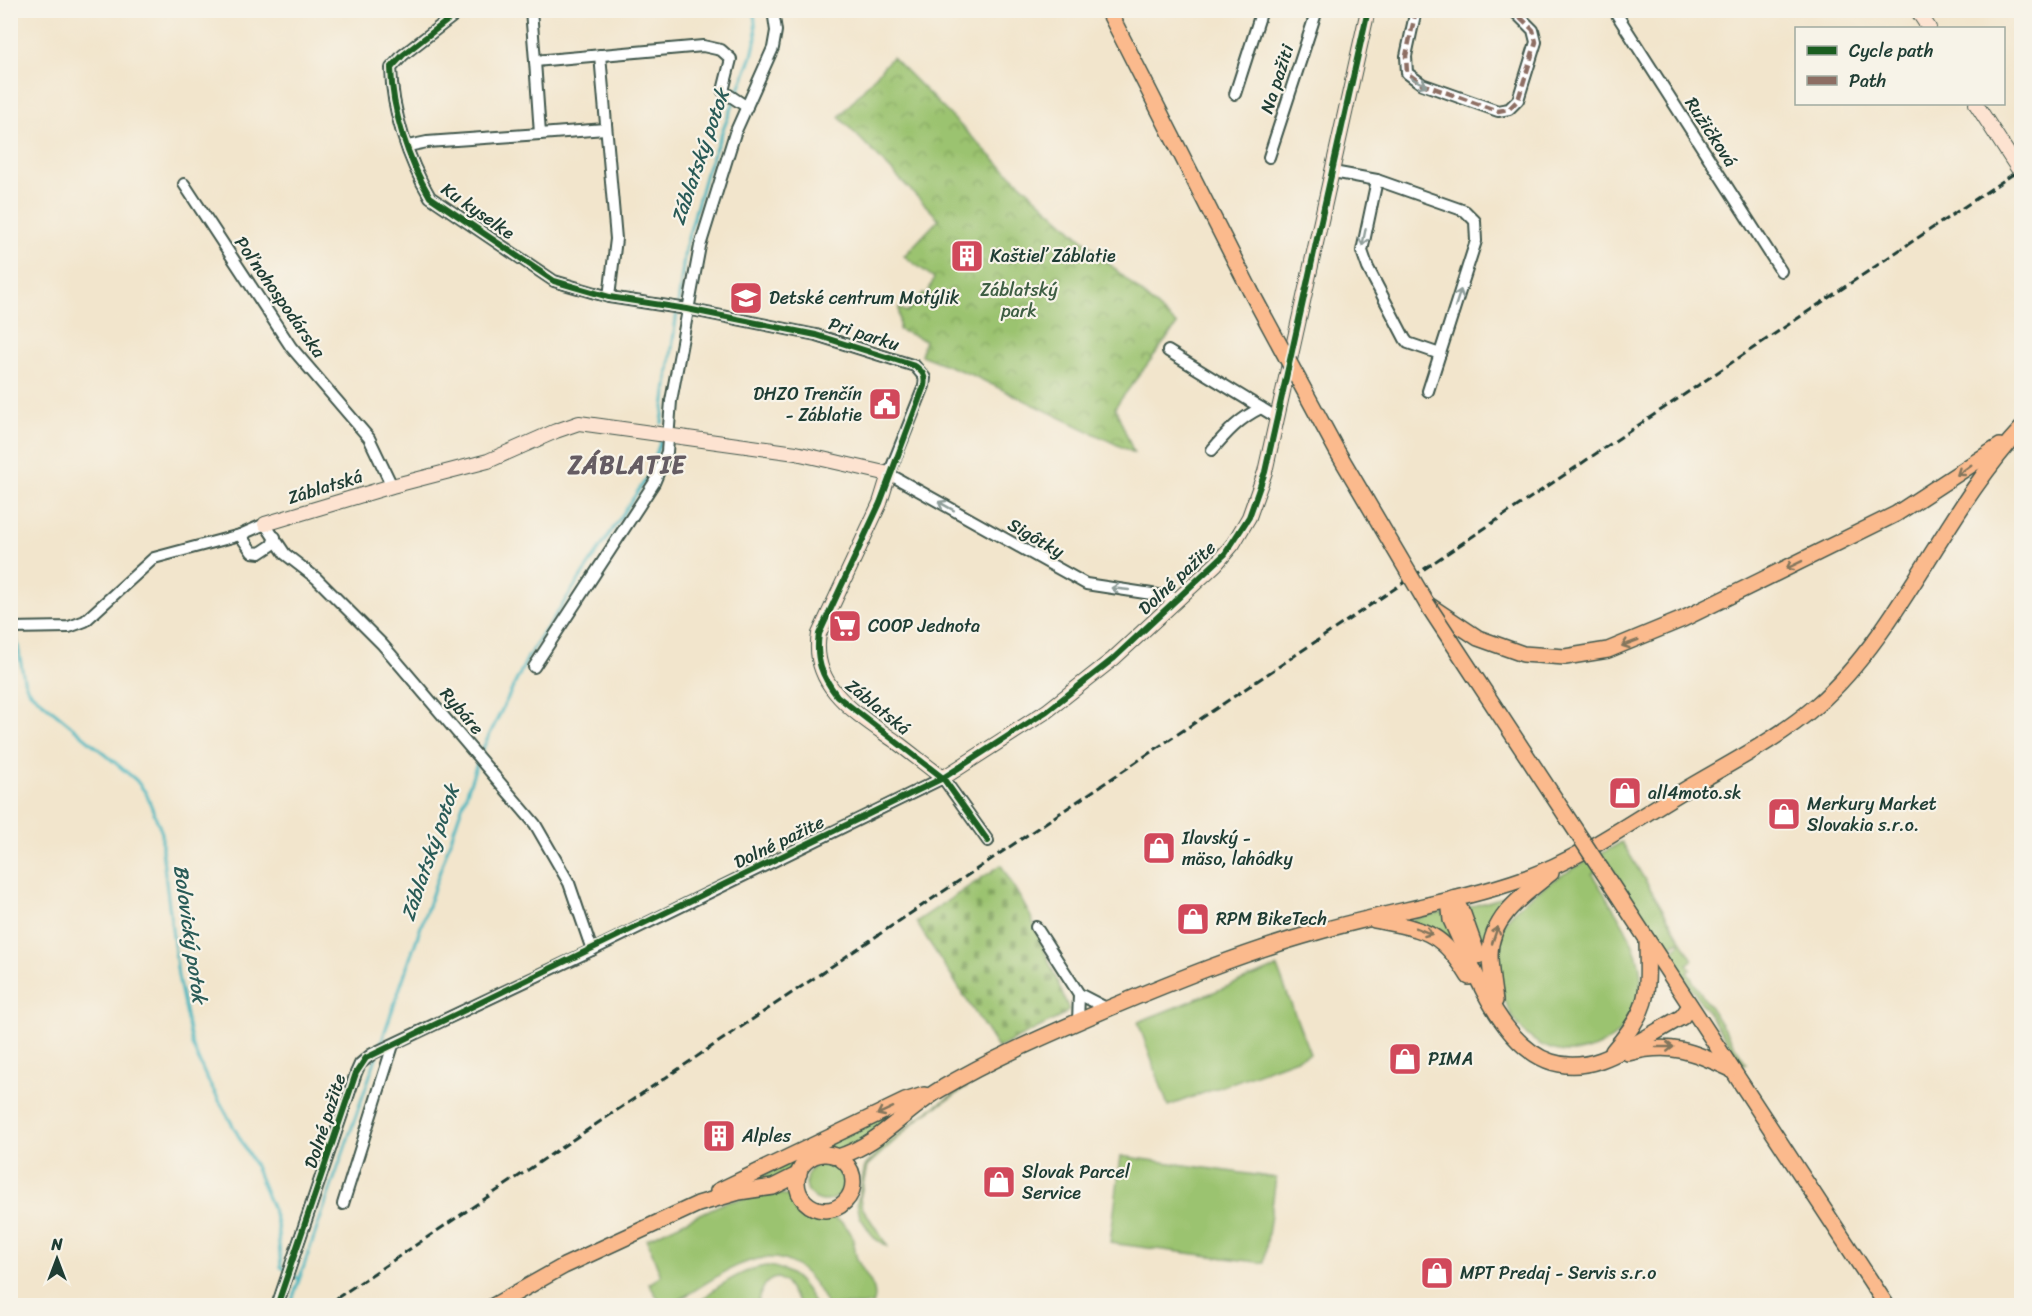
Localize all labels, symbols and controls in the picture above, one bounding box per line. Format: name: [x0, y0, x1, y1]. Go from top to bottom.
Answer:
legend: [1795, 27, 2005, 105]
text: Cycle path: [1849, 35, 1933, 67]
street label: Na pažiti: [1251, 39, 1304, 118]
text: Path: [1849, 65, 1886, 97]
one-way arrow: [1410, 77, 1428, 88]
water label: Záblatský potok: [660, 82, 740, 230]
street label: Ružičková: [1676, 90, 1746, 174]
street label: Ku kyselke: [434, 174, 522, 248]
one-way arrow: [1358, 227, 1369, 246]
street label: Poľnohospodárska: [226, 229, 335, 366]
building icon: Kaštieľ Záblatie: [949, 238, 985, 274]
place label: Kaštieľ Záblatie: [990, 240, 1116, 272]
park label: Záblatský park: [980, 274, 1058, 327]
school or university icon: Detské centrum Motýlik: [728, 280, 764, 316]
place label: Detské centrum Motýlik: [769, 282, 960, 314]
one-way arrow: [1453, 289, 1464, 308]
street label: Pri parku: [824, 307, 904, 361]
place label: DHZO Trenčín - Záblatie: [753, 378, 862, 431]
public building icon: DHZO Trenčín - Záblatie: [867, 386, 903, 422]
district label: ZÁBLATIE: [567, 444, 687, 486]
street label: Záblatská: [283, 460, 367, 514]
one-way arrow: [1956, 464, 1972, 477]
one-way arrow: [938, 500, 955, 512]
street label: Sigôtky: [1001, 509, 1071, 568]
street label: Dolné pažite: [1130, 533, 1224, 623]
one-way arrow: [1785, 560, 1803, 572]
one-way arrow: [1111, 583, 1131, 594]
supermarket icon: COOP Jednota: [827, 608, 863, 644]
place label: COOP Jednota: [868, 610, 980, 642]
one-way arrow: [1621, 638, 1640, 649]
street label: Záblatská: [838, 670, 918, 744]
street label: Rybáre: [432, 680, 492, 742]
shop icon: all4moto.sk: [1607, 775, 1643, 811]
place label: all4moto.sk: [1648, 777, 1742, 809]
water label: Záblatský potok: [390, 778, 470, 926]
place label: Merkury Market Slovakia s.r.o.: [1807, 788, 1937, 841]
shop icon: Merkury Market Slovakia s.r.o.: [1766, 796, 1802, 832]
street label: Dolné pažite: [728, 806, 830, 878]
place label: Ilavský - mäso, lahôdky: [1181, 822, 1294, 875]
shop icon: Ilavský - mäso, lahôdky: [1141, 830, 1177, 866]
water label: Bolovický potok: [163, 863, 217, 1008]
shop icon: RPM BikeTech: [1175, 901, 1211, 937]
place label: RPM BikeTech: [1216, 903, 1327, 935]
one-way arrow: [1414, 926, 1432, 937]
one-way arrow: [1490, 926, 1501, 945]
shop icon: PIMA: [1387, 1041, 1423, 1077]
one-way arrow: [1654, 1041, 1674, 1053]
place label: PIMA: [1428, 1043, 1473, 1075]
street label: Dolné pažite: [295, 1070, 355, 1172]
one-way arrow: [876, 1105, 894, 1117]
building icon: Alples: [701, 1118, 737, 1154]
place label: Alples: [741, 1120, 792, 1152]
place label: Slovak Parcel Service: [1022, 1156, 1131, 1209]
shop icon: Slovak Parcel Service: [981, 1164, 1017, 1200]
north arrow: [27, 1229, 87, 1289]
text: N: [50, 1230, 63, 1259]
shop icon: MPT Predaj - Servis s.r.o: [1419, 1255, 1455, 1291]
place label: MPT Predaj - Servis s.r.o: [1460, 1257, 1656, 1289]

